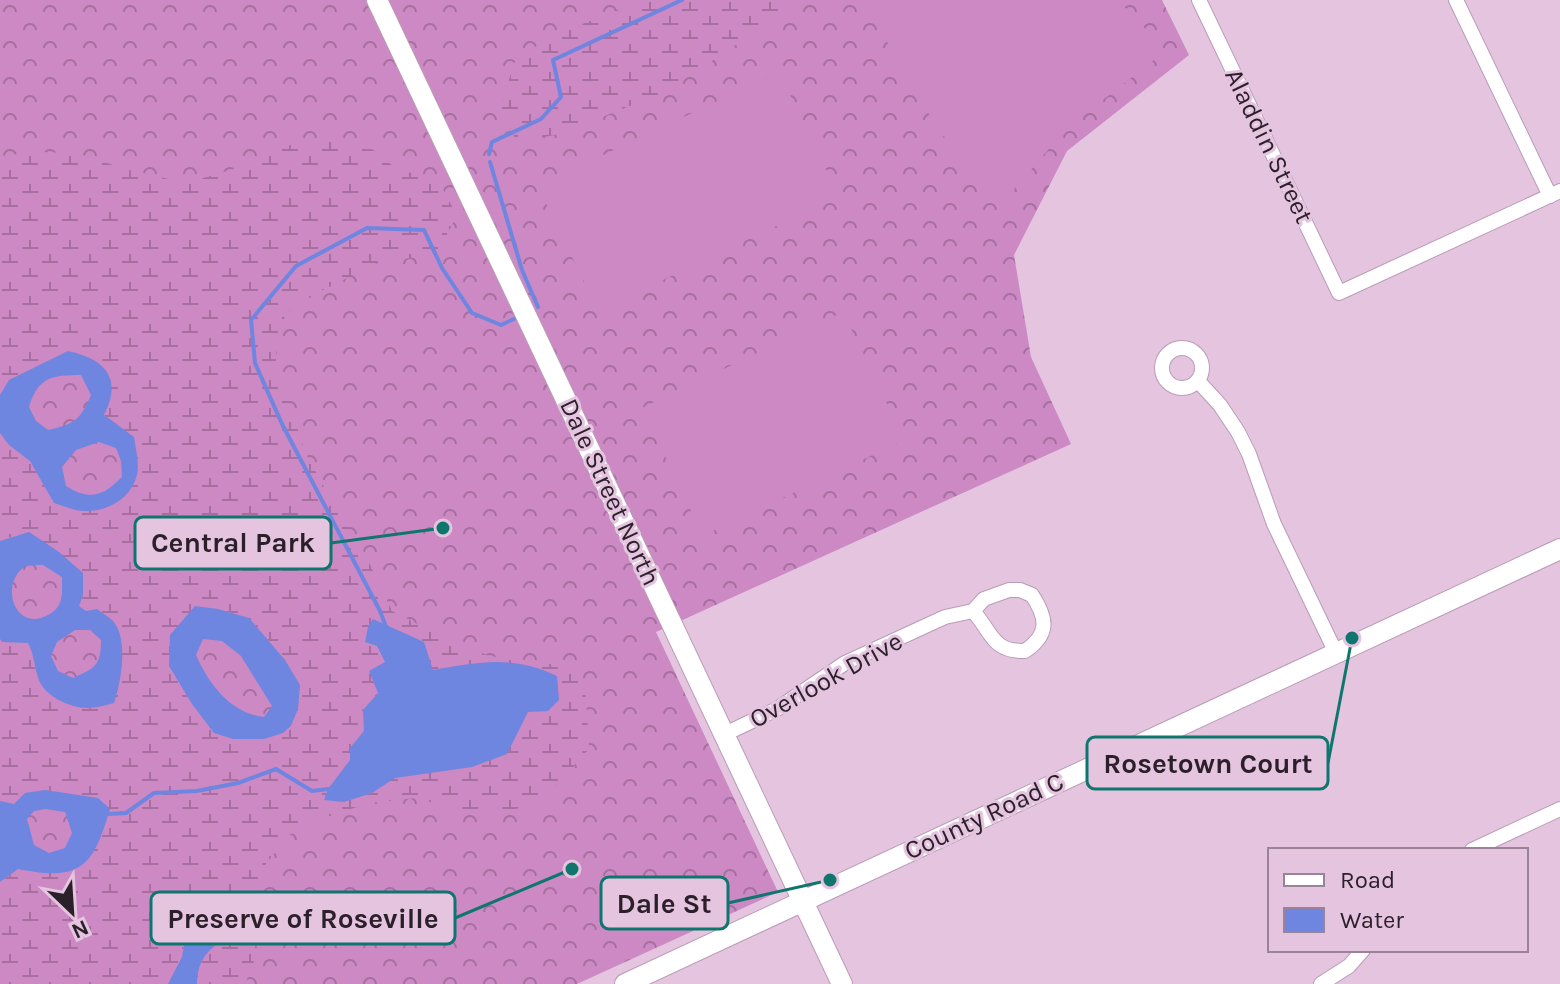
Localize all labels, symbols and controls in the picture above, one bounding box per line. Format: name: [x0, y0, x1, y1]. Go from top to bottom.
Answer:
street label: Aladdin Street: [1218, 64, 1320, 229]
street label: Dale Street North: [553, 394, 667, 590]
callout: Central Park: [135, 517, 331, 569]
text: Central Park: [151, 526, 316, 559]
street label: Overlook Drive: [744, 625, 908, 735]
callout: Rosetown Court: [1087, 737, 1328, 789]
text: Rosetown Court: [1103, 747, 1313, 780]
street label: County Road C: [900, 766, 1068, 866]
legend: [1268, 848, 1528, 952]
text: Road: [1340, 866, 1395, 894]
north arrow: [32, 872, 112, 952]
callout: Dale St: [601, 877, 728, 929]
text: Dale St: [617, 887, 711, 920]
callout: Preserve of Roseville: [151, 892, 455, 944]
text: Preserve of Roseville: [167, 902, 439, 935]
text: Water: [1340, 906, 1404, 934]
text: N: [67, 914, 93, 944]

